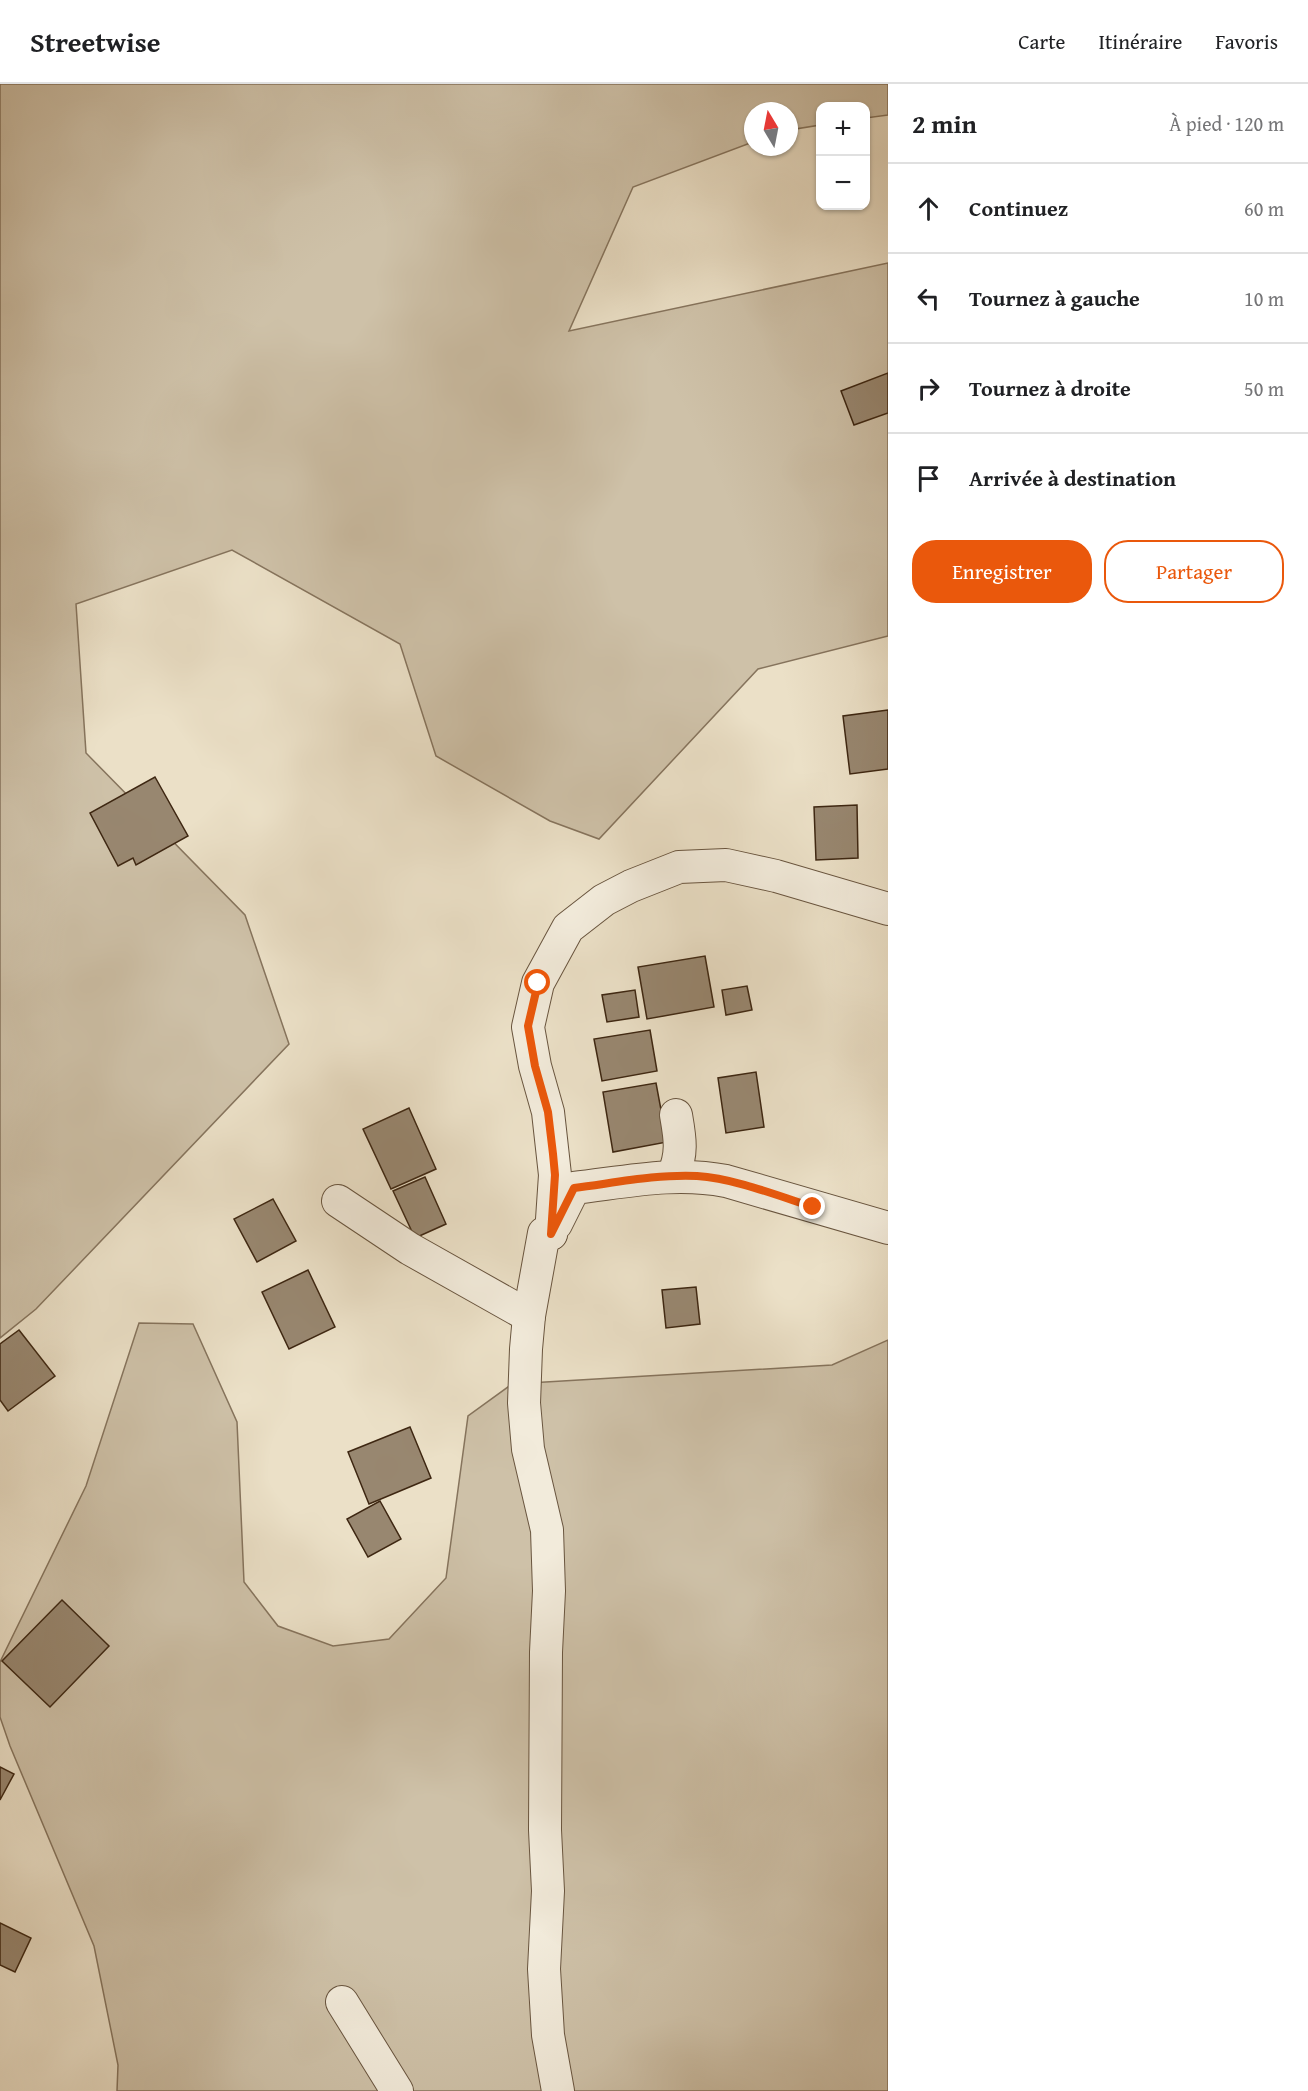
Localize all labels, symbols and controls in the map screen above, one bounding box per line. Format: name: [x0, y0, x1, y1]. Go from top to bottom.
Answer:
text: Streetwise: [30, 21, 160, 62]
text: Carte: [1018, 26, 1065, 57]
text: Itinéraire: [1098, 26, 1182, 57]
text: Favoris: [1215, 26, 1278, 57]
north arrow: [744, 102, 798, 156]
map controls: [816, 102, 870, 210]
button: +: [816, 102, 870, 156]
text: 2 min: [912, 104, 977, 143]
text: À pied · 120 m: [1169, 109, 1284, 138]
button: −: [816, 156, 870, 210]
icon: ahead: [912, 192, 945, 225]
text: Continuez: [969, 192, 1068, 224]
text: 60 m: [1244, 194, 1284, 223]
icon: left: [912, 282, 945, 315]
text: Tournez à gauche: [969, 282, 1140, 314]
text: 10 m: [1244, 284, 1284, 313]
icon: right: [912, 372, 945, 405]
text: Tournez à droite: [969, 372, 1131, 404]
text: 50 m: [1244, 374, 1284, 403]
icon: arrive: [912, 462, 945, 495]
text: Arrivée à destination: [969, 462, 1176, 494]
button: Enregistrer: [912, 540, 1092, 603]
button: Partager: [1104, 540, 1284, 603]
route start: [524, 969, 550, 995]
route end: [799, 1193, 825, 1219]

